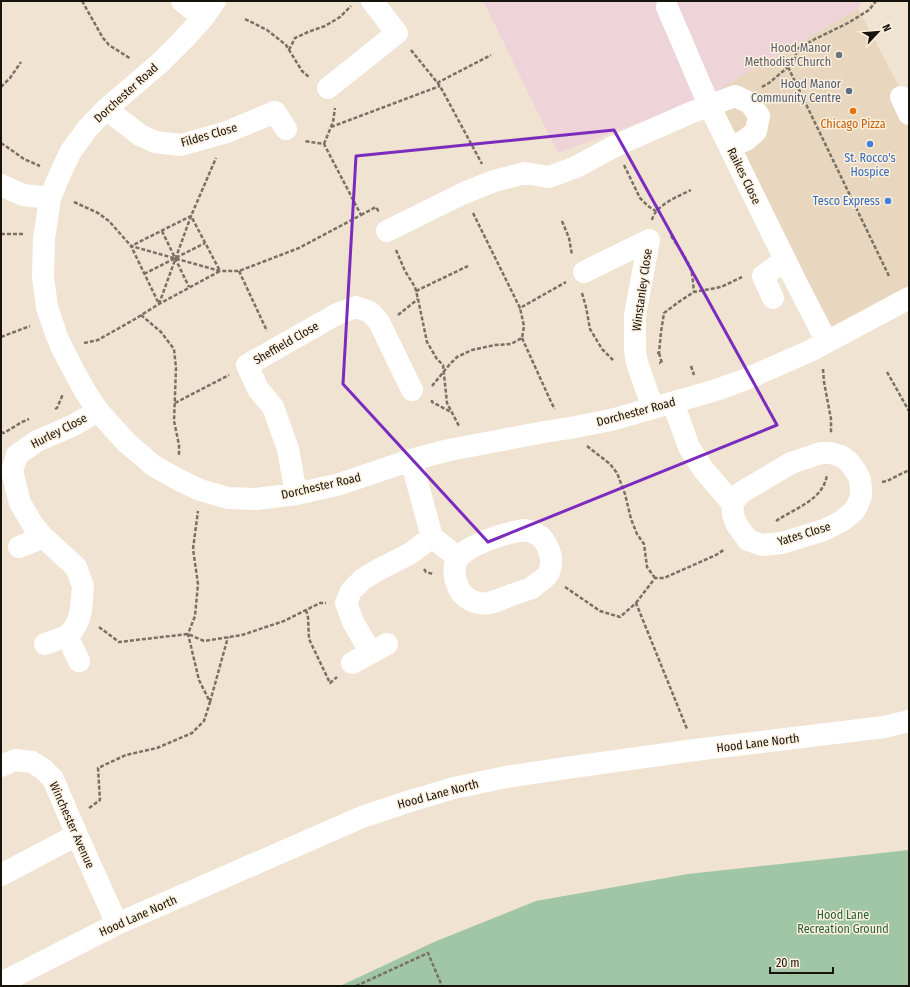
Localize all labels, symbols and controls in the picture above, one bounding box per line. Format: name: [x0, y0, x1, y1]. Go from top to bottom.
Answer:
north arrow: [858, 12, 898, 52]
text: N: [879, 22, 894, 34]
place label: Hood Manor Methodist Church: [745, 41, 832, 69]
marker: Hood Manor Methodist Church: [834, 50, 844, 60]
street label: Dorchester Road: [91, 61, 161, 125]
place label: Hood Manor Community Centre: [751, 77, 842, 105]
marker: Hood Manor Community Centre: [844, 86, 854, 96]
marker: Chicago Pizza: [848, 106, 858, 116]
place label: Chicago Pizza: [820, 117, 886, 131]
street label: Fildes Close: [179, 120, 239, 150]
marker: St. Rocco's Hospice: [865, 139, 875, 149]
street label: Raikes Close: [724, 145, 764, 207]
place label: St. Rocco's Hospice: [844, 151, 896, 179]
place label: Tesco Express: [813, 194, 880, 208]
marker: Tesco Express: [883, 196, 893, 206]
street label: Winstanley Close: [629, 248, 655, 332]
street label: Sheffield Close: [251, 319, 321, 367]
street label: Dorchester Road: [595, 395, 677, 429]
street label: Hurley Close: [28, 411, 90, 451]
street label: Dorchester Road: [280, 470, 362, 502]
street label: Yates Close: [776, 519, 832, 549]
street label: Hood Lane North: [716, 731, 800, 755]
street label: Hood Lane North: [396, 776, 480, 812]
street label: Winchester Avenue: [47, 779, 97, 871]
street label: Hood Lane North: [97, 893, 179, 939]
park label: Hood Lane Recreation Ground: [797, 908, 889, 936]
scale bar: [770, 949, 833, 975]
text: 20 m: [776, 956, 800, 970]

